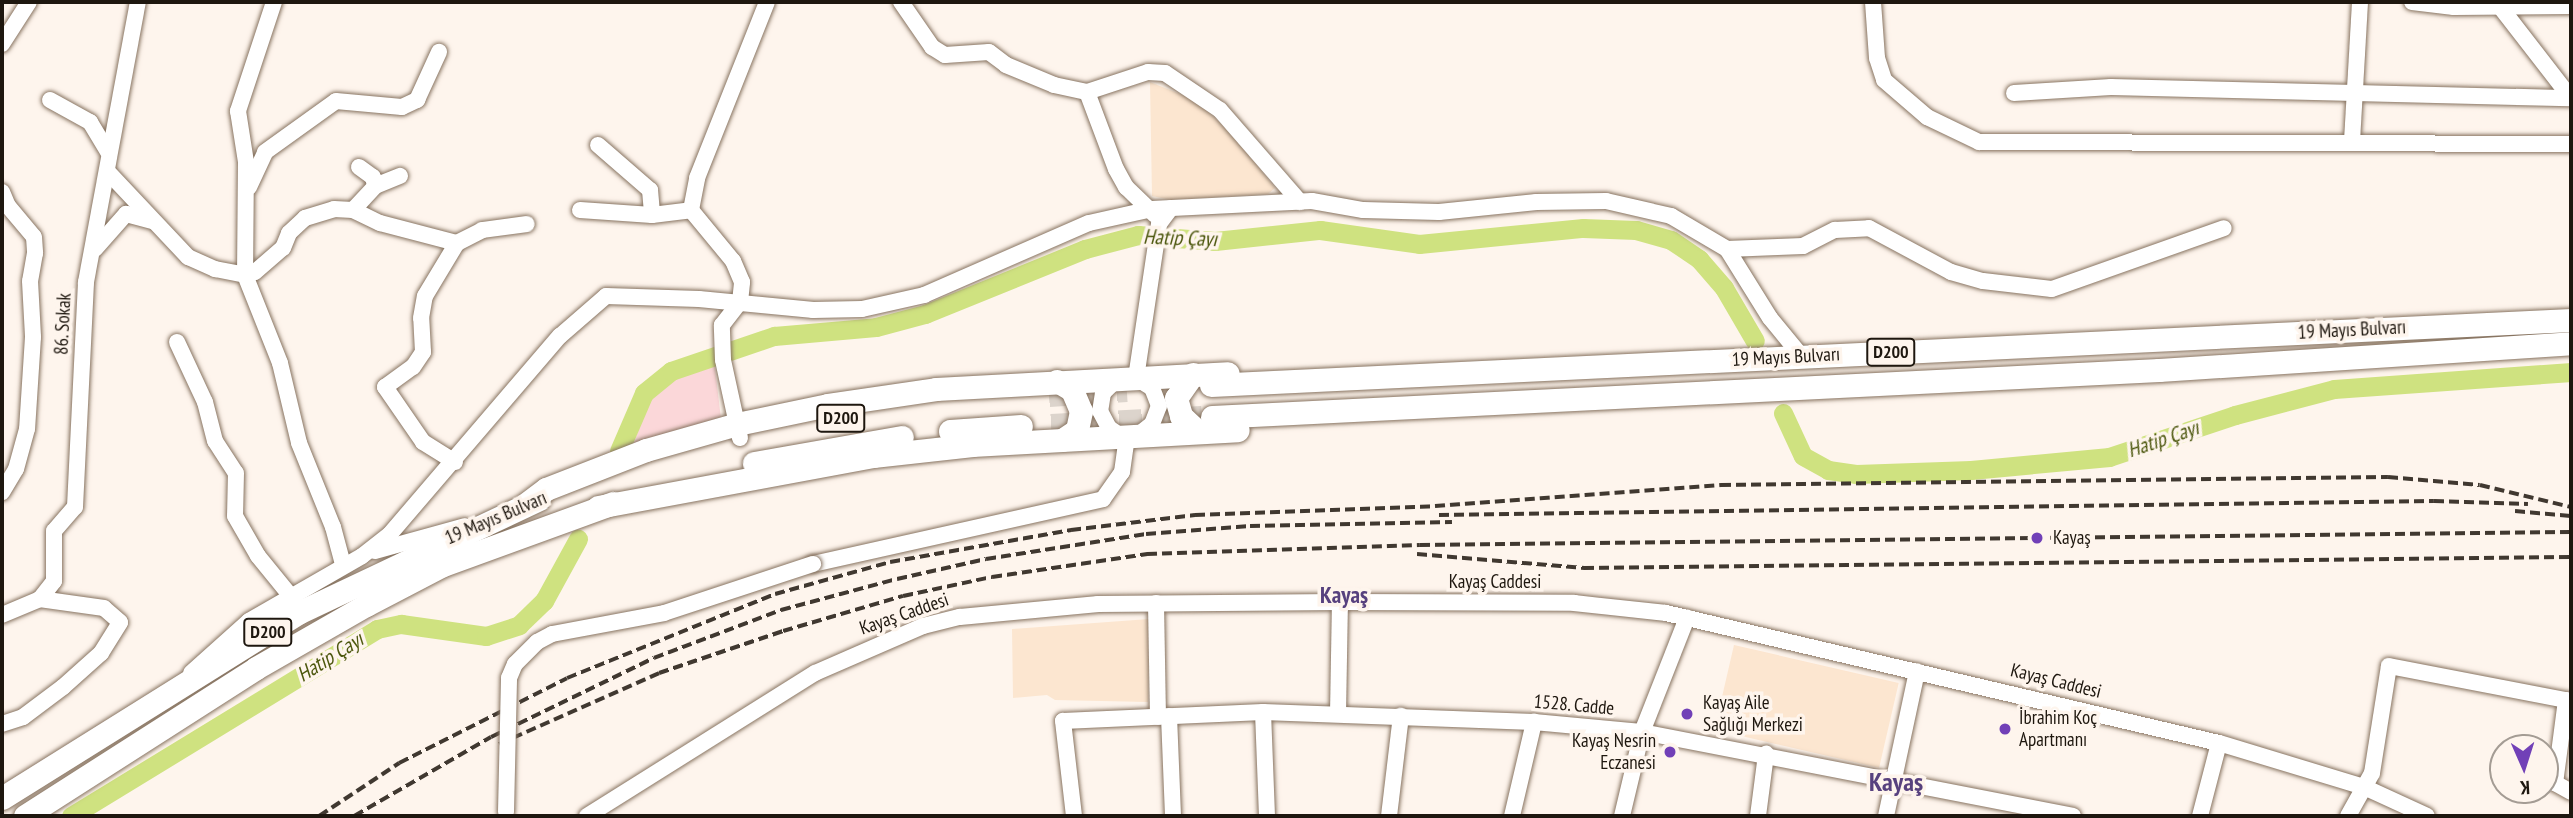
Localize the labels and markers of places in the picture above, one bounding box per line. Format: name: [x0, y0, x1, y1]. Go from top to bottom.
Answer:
place label: Kayaş: [2053, 527, 2091, 549]
marker: Kayaş: [2027, 528, 2047, 548]
place label: Kayaş Aile Sağlığı Merkezi: [1703, 692, 1803, 736]
marker: Kayaş Aile Sağlığı Merkezi: [1677, 704, 1697, 724]
place label: İbrahim Koç Apartmanı: [2019, 707, 2097, 751]
marker: İbrahim Koç Apartmanı: [1997, 721, 2013, 737]
place label: Kayaş Nesrin Eczanesi: [1572, 730, 1656, 774]
marker: Kayaş Nesrin Eczanesi: [1662, 744, 1678, 760]

